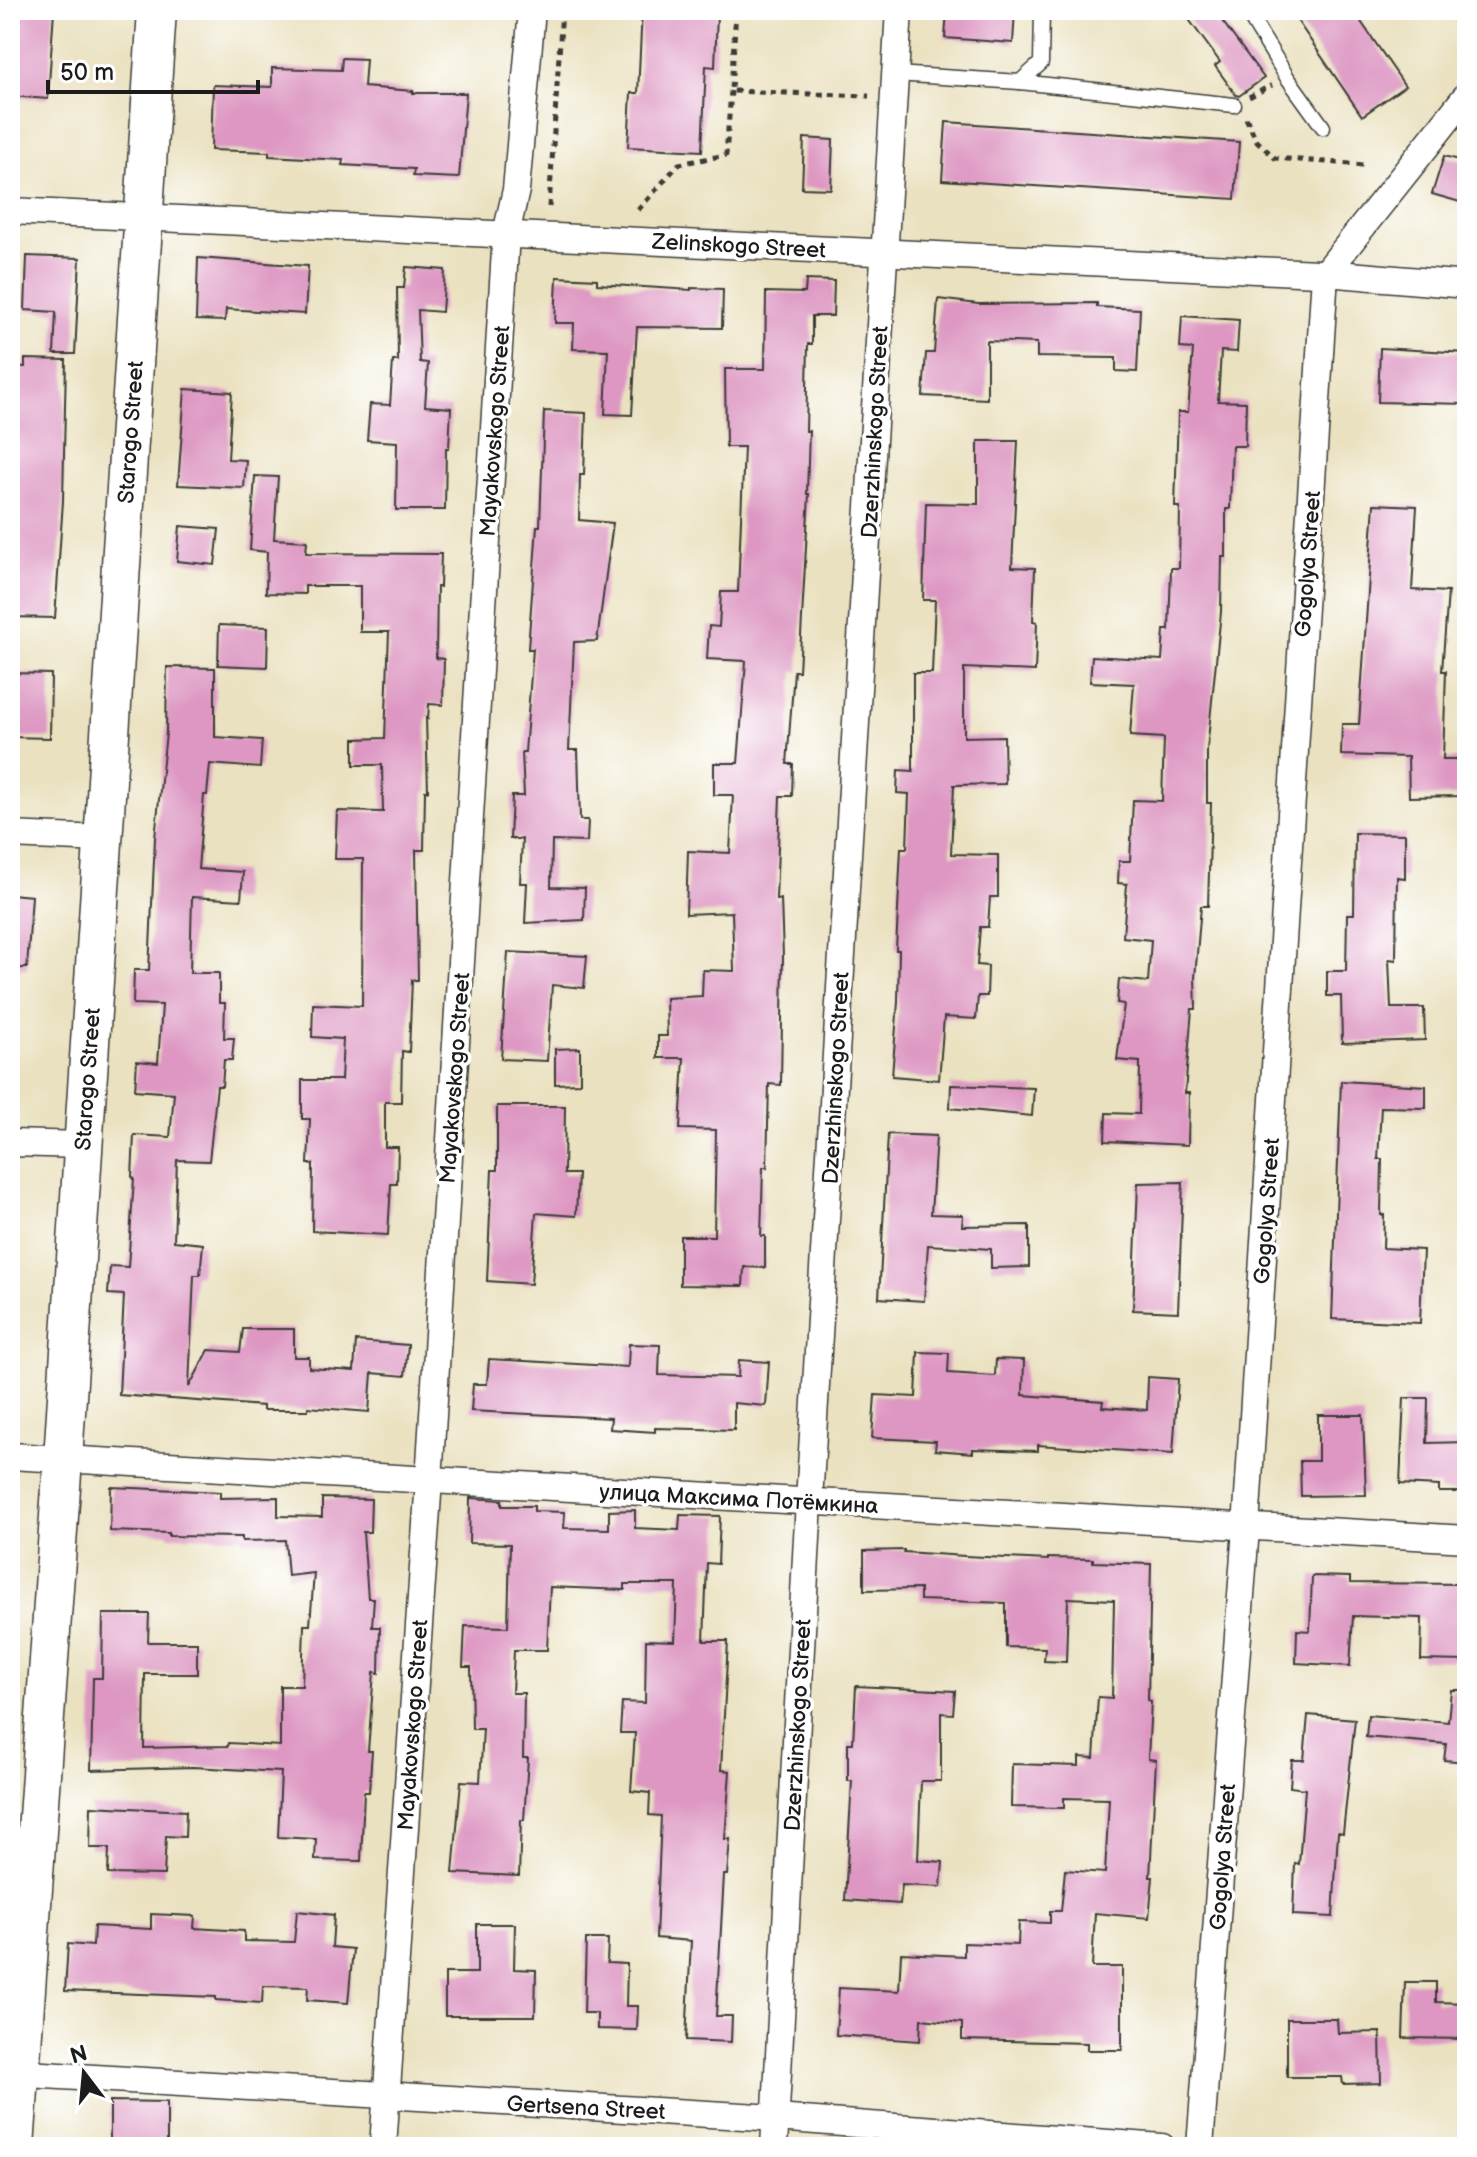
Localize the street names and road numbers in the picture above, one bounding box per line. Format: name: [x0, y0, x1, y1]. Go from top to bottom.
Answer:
street label: Zelinskogo Street: [650, 228, 827, 265]
street label: Mayakovskogo Street: [475, 324, 516, 538]
street label: Dzerzhinskogo Street: [856, 325, 895, 539]
street label: Starogo Street: [113, 360, 150, 504]
street label: Gogolya Street: [1290, 490, 1327, 638]
street label: Mayakovskogo Street: [435, 971, 476, 1185]
street label: Dzerzhinskogo Street: [817, 971, 856, 1185]
street label: Starogo Street: [70, 1007, 107, 1151]
street label: Gogolya Street: [1249, 1137, 1286, 1285]
street label: улица Максима Потёмкина: [599, 1479, 879, 1520]
street label: Mayakovskogo Street: [393, 1618, 434, 1832]
street label: Dzerzhinskogo Street: [779, 1618, 818, 1832]
street label: Gogolya Street: [1205, 1783, 1242, 1931]
street label: Gertsena Street: [506, 2091, 666, 2126]

